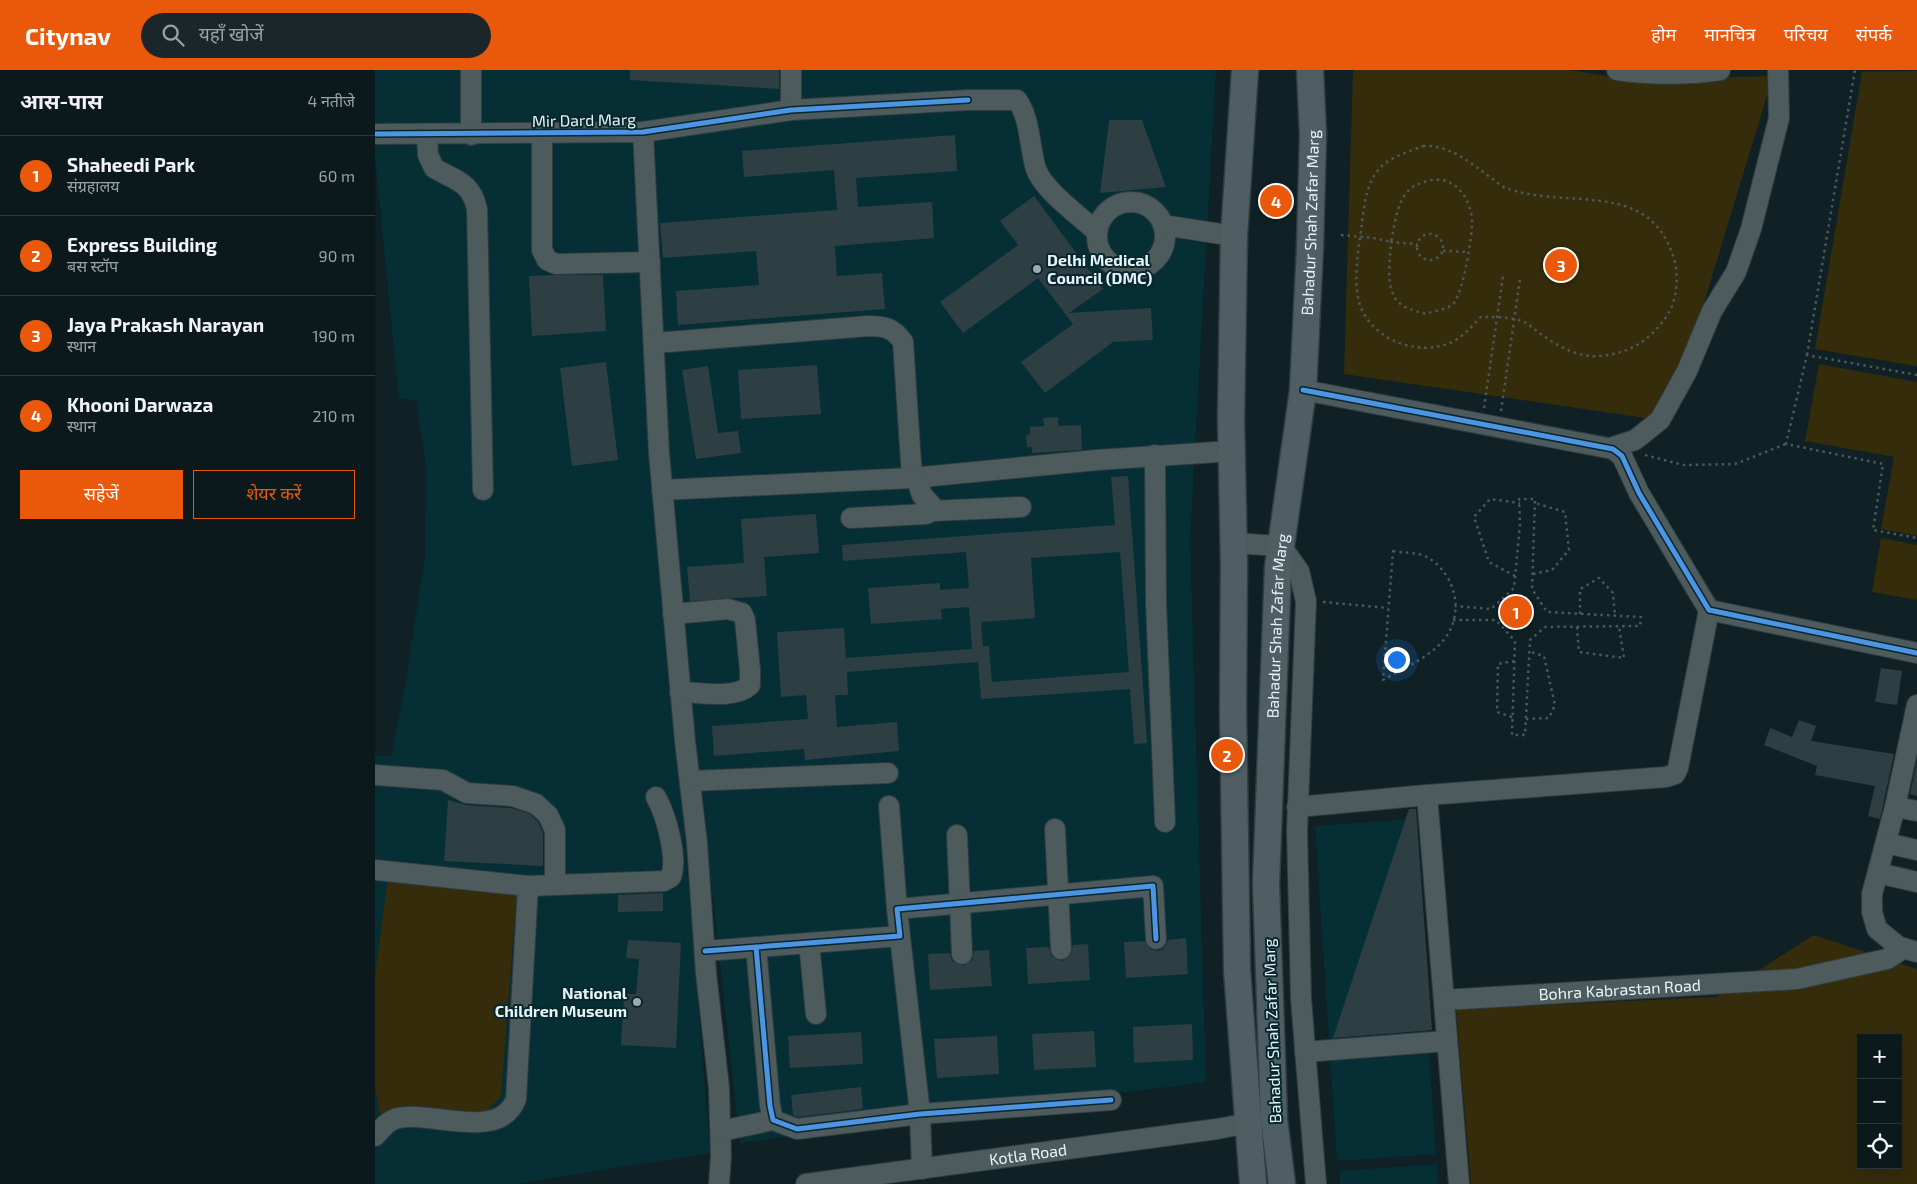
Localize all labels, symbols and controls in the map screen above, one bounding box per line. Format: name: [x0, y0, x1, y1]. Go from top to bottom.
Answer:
search box: [141, 13, 491, 58]
text: Citynav: [25, 21, 111, 50]
icon: search: [159, 21, 187, 49]
text: यहाँ खोजें: [199, 22, 264, 45]
text: होम: [1651, 23, 1676, 45]
text: मानचित्र: [1704, 23, 1756, 45]
text: परिचय: [1784, 23, 1828, 45]
text: संपर्क: [1856, 23, 1892, 45]
text: आस-पास: [20, 88, 103, 113]
text: 4 नतीजे: [308, 91, 355, 110]
street label: Mir Dard Marg: [532, 109, 636, 130]
street label: Bahadur Shah Zafar Marg: [1297, 130, 1322, 316]
text: Shaheedi Park: [67, 153, 195, 176]
text: 1: [33, 166, 39, 185]
text: 60 m: [319, 166, 355, 185]
text: संग्रहालय: [67, 176, 120, 195]
pin: 4: [1260, 182, 1292, 220]
text: Express Building: [67, 233, 217, 256]
text: 2: [31, 246, 41, 265]
text: 90 m: [319, 246, 355, 265]
pin: 3: [1545, 246, 1577, 284]
place label: Delhi Medical Council (DMC): [1047, 250, 1152, 287]
text: बस स्टॉप: [67, 256, 118, 275]
marker: Delhi Medical Council (DMC): [1031, 263, 1043, 275]
text: Jaya Prakash Narayan: [67, 313, 264, 336]
text: 3: [31, 326, 41, 345]
text: 190 m: [312, 326, 355, 345]
text: स्थान: [67, 336, 96, 355]
text: Khooni Darwaza: [67, 393, 213, 416]
text: 4: [31, 406, 41, 425]
text: 210 m: [312, 406, 355, 425]
text: स्थान: [67, 416, 96, 435]
button: सहेजें: [20, 470, 183, 519]
button: शेयर करें: [193, 470, 355, 519]
street label: Bahadur Shah Zafar Marg: [1262, 532, 1292, 719]
pin: 1: [1500, 593, 1532, 631]
your location: [1384, 647, 1410, 673]
pin: 2: [1211, 736, 1243, 774]
street label: Bahadur Shah Zafar Marg: [1259, 938, 1284, 1124]
street label: Bohra Kabrastan Road: [1538, 975, 1701, 1003]
place label: National Children Museum: [495, 983, 628, 1020]
marker: National Children Museum: [631, 996, 643, 1008]
map controls: [1857, 1034, 1902, 1169]
button: +: [1857, 1034, 1902, 1079]
button: −: [1857, 1079, 1902, 1124]
button: locate: [1857, 1124, 1902, 1169]
street label: Kotla Road: [988, 1139, 1068, 1168]

